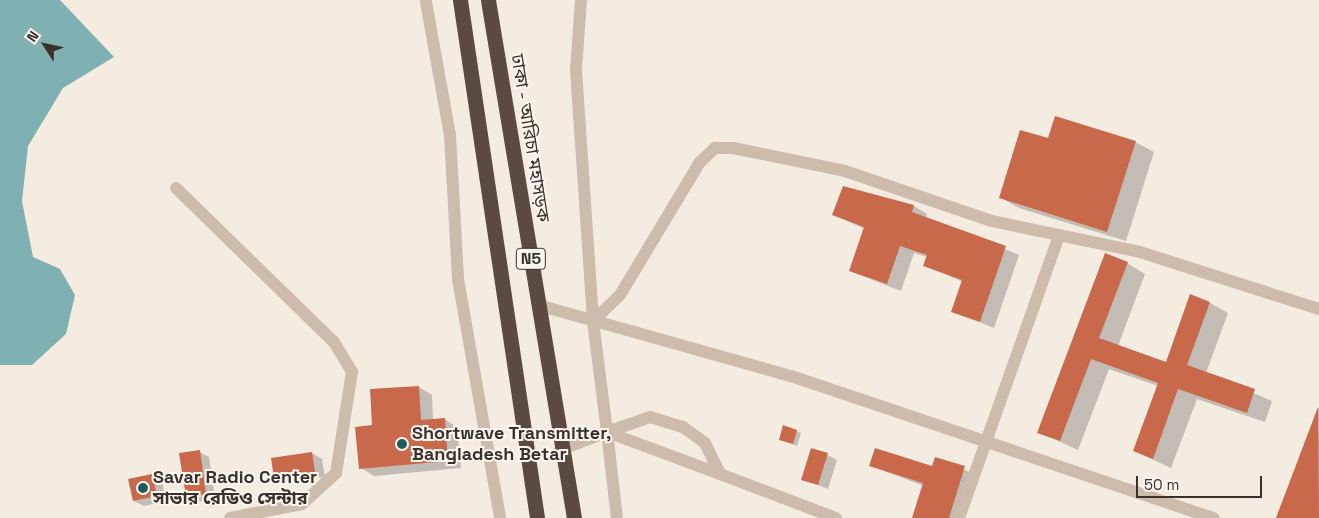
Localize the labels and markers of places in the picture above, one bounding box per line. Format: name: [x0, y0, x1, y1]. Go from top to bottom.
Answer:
place label: Shortwave Transmitter, Bangladesh Betar: [412, 423, 612, 466]
marker: Shortwave Transmitter, Bangladesh Betar: [396, 438, 408, 450]
place label: Savar Radio Center সাভার রেডিও সেন্টার: [153, 467, 317, 509]
marker: Savar Radio Center সাভার রেডিও সেন্টার: [137, 482, 149, 494]

